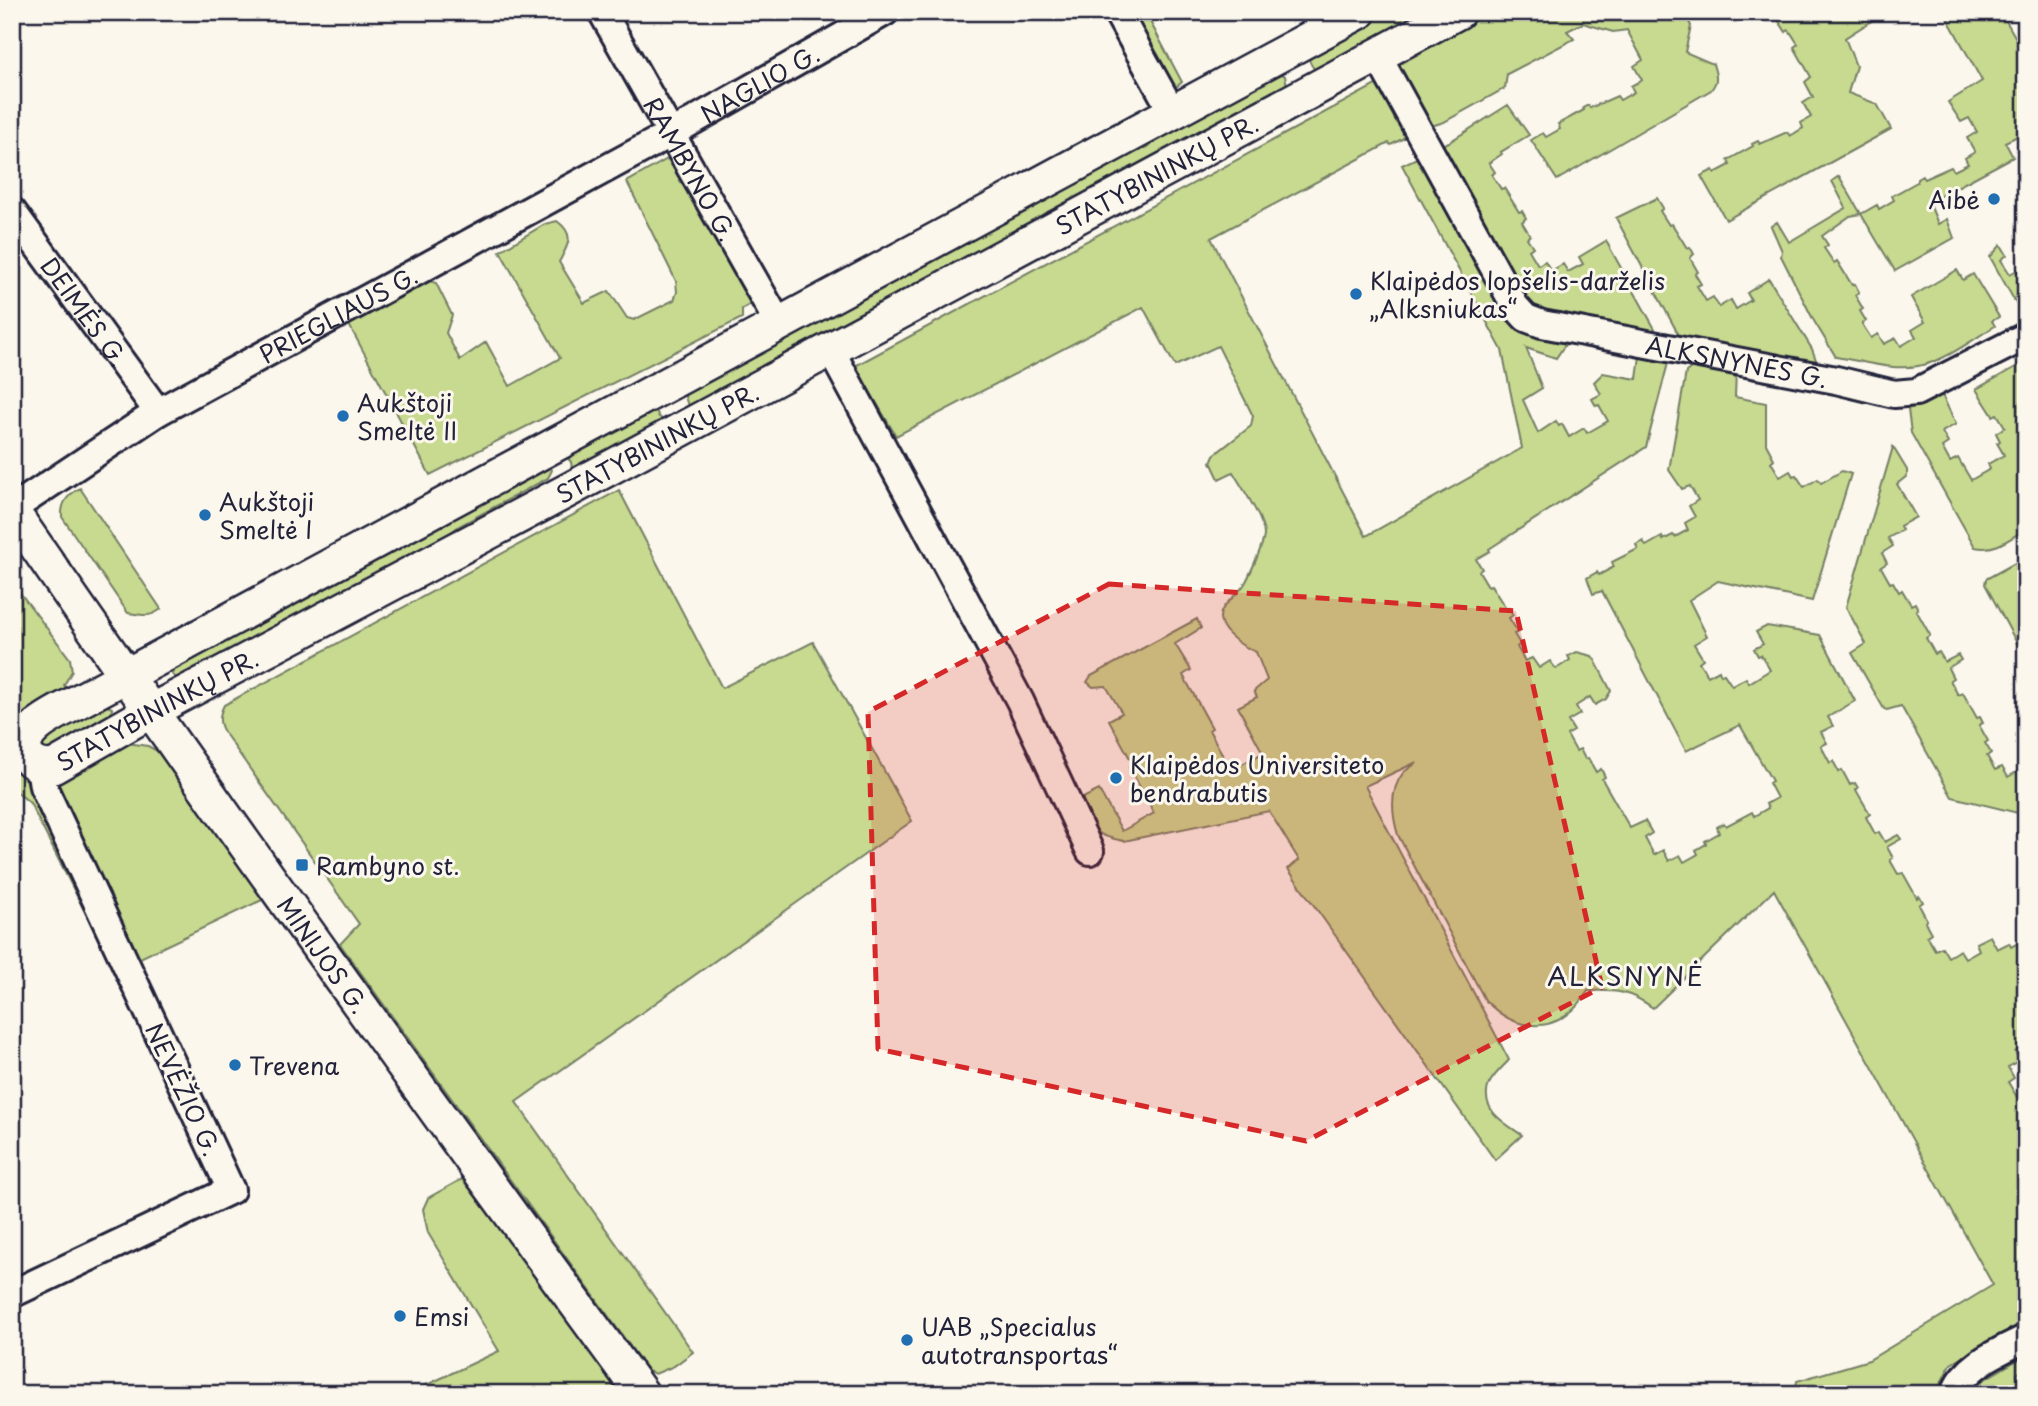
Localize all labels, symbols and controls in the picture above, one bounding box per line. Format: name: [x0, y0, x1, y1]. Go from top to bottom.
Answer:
street label: NAGLIO G.: [694, 35, 826, 131]
street label: RAMBYNO G.: [635, 90, 746, 248]
street label: STATYBININKŲ PR.: [1048, 105, 1264, 243]
place label: Aibė: [1929, 181, 1980, 217]
marker: Aibė: [1986, 191, 2002, 207]
street label: DEIMĖS G.: [33, 249, 137, 374]
street label: PRIEGLIAUS G.: [252, 257, 424, 372]
place label: Klaipėdos lopšelis-darželis „Alksniukas“: [1370, 262, 1665, 326]
marker: Klaipėdos lopšelis-darželis „Alksniukas“: [1348, 286, 1364, 302]
street label: ALKSNYNĖS G.: [1643, 326, 1831, 396]
street label: STATYBININKŲ PR.: [549, 373, 765, 512]
place label: Aukštoji Smeltė II: [357, 384, 457, 448]
marker: Aukštoji Smeltė II: [335, 408, 351, 424]
place label: Aukštoji Smeltė I: [219, 483, 314, 547]
marker: Aukštoji Smeltė I: [197, 507, 213, 523]
street label: STATYBININKŲ PR.: [49, 640, 264, 780]
place label: Klaipėdos Universiteto bendrabutis: [1130, 746, 1384, 810]
marker: Klaipėdos Universiteto bendrabutis: [1108, 770, 1124, 786]
place label: Rambyno st.: [316, 847, 460, 883]
marker: Rambyno st.: [294, 857, 310, 873]
street label: MINIJOS G.: [269, 888, 378, 1021]
district label: ALKSNYNĖ: [1547, 956, 1705, 995]
street label: NEVĖŽIO G.: [137, 1016, 231, 1162]
place label: Trevena: [249, 1047, 339, 1083]
marker: Trevena: [227, 1057, 243, 1073]
place label: Emsi: [414, 1298, 469, 1334]
marker: Emsi: [392, 1308, 408, 1324]
place label: UAB „Specialus autotransportas“: [921, 1308, 1117, 1372]
marker: UAB „Specialus autotransportas“: [899, 1332, 915, 1348]

